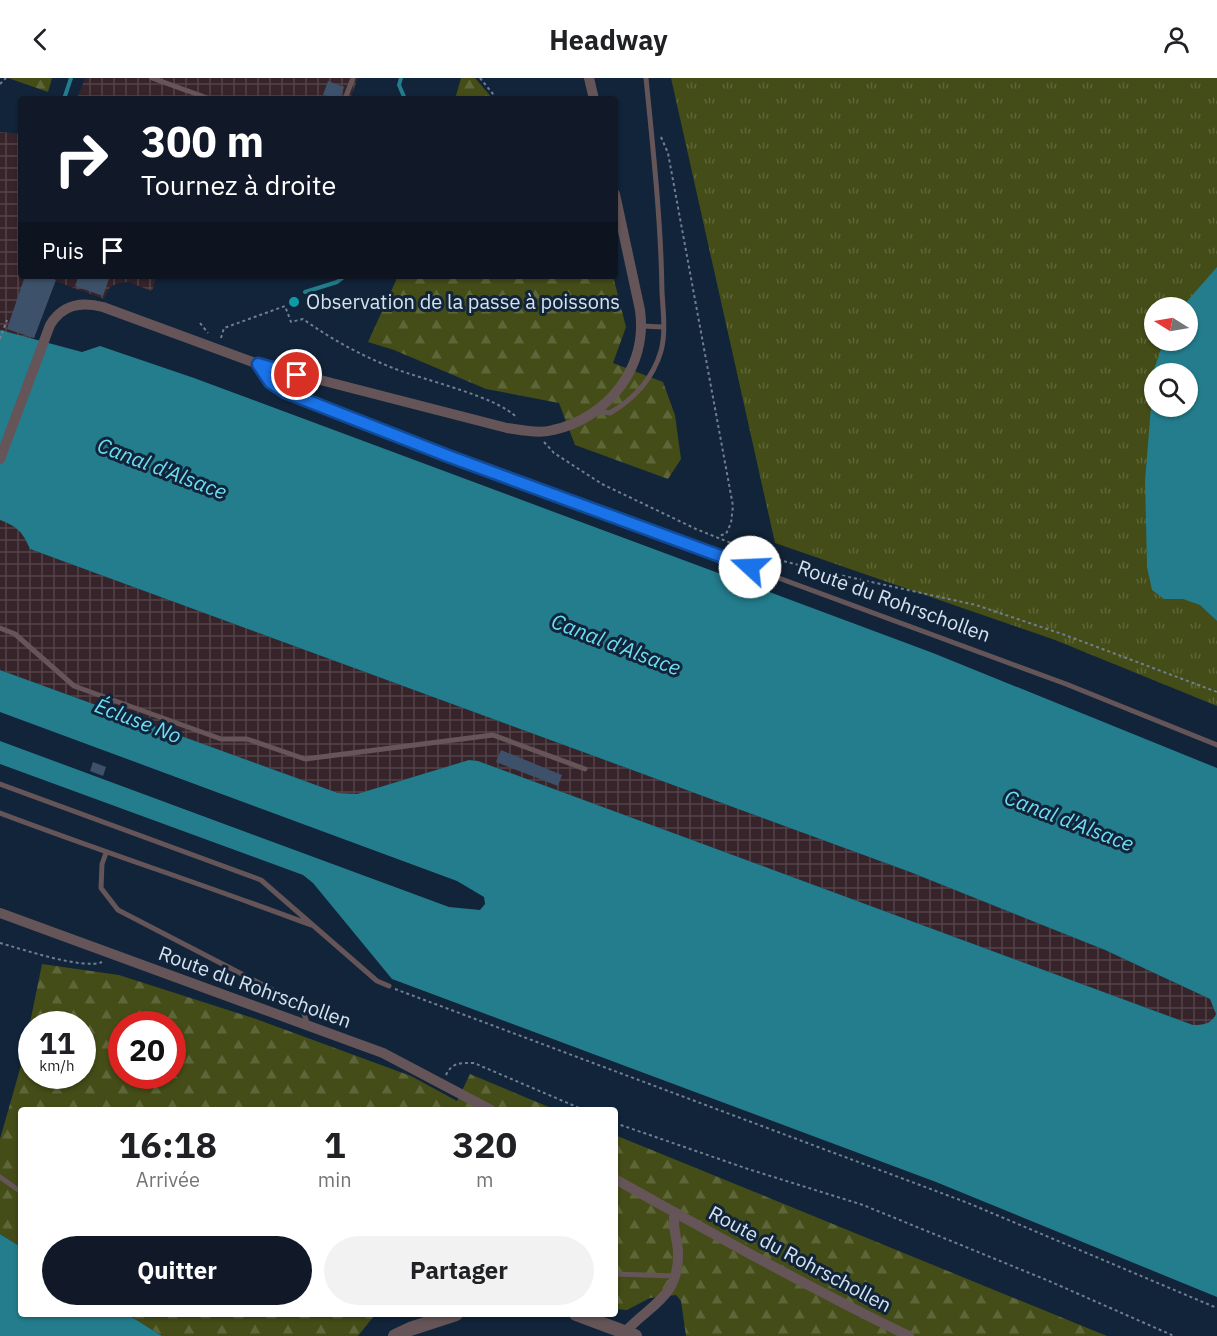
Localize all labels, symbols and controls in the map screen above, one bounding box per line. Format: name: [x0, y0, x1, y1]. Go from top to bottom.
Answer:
text: Headway: [549, 22, 668, 57]
icon: back: [24, 23, 57, 56]
icon: person: [1160, 23, 1193, 56]
text: 300 m: [141, 114, 264, 169]
icon: right: [42, 120, 120, 198]
text: Tournez à droite: [141, 167, 336, 202]
icon: arrive: [96, 234, 129, 267]
text: Puis: [42, 236, 84, 265]
place label: Observation de la passe à poissons: [306, 288, 620, 315]
marker: Observation de la passe à poissons: [287, 295, 301, 309]
north arrow: [1144, 297, 1198, 351]
map controls: [1144, 297, 1198, 417]
pin: [271, 349, 322, 400]
icon: arrive: [280, 358, 313, 391]
button: search: [1144, 363, 1198, 417]
water label: Canal d'Alsace: [94, 431, 231, 506]
position arrow: [718, 535, 782, 599]
street label: Route du Rohrschollen: [794, 553, 994, 648]
water label: Canal d'Alsace: [548, 607, 685, 682]
water label: Écluse No: [91, 691, 186, 749]
water label: Canal d'Alsace: [1001, 783, 1138, 858]
street label: Route du Rohrschollen: [155, 939, 355, 1034]
speed limit sign: 20: [108, 1011, 186, 1089]
text: 11: [39, 1023, 75, 1062]
text: km/h: [39, 1056, 75, 1075]
text: 16:18: [119, 1121, 217, 1168]
text: 1: [324, 1121, 346, 1168]
text: 320: [452, 1121, 517, 1168]
text: Arrivée: [136, 1166, 200, 1193]
text: min: [318, 1166, 352, 1193]
text: m: [476, 1166, 494, 1193]
street label: Route du Rohrschollen: [704, 1199, 896, 1318]
button: Quitter: [42, 1236, 312, 1305]
button: Partager: [324, 1236, 594, 1305]

